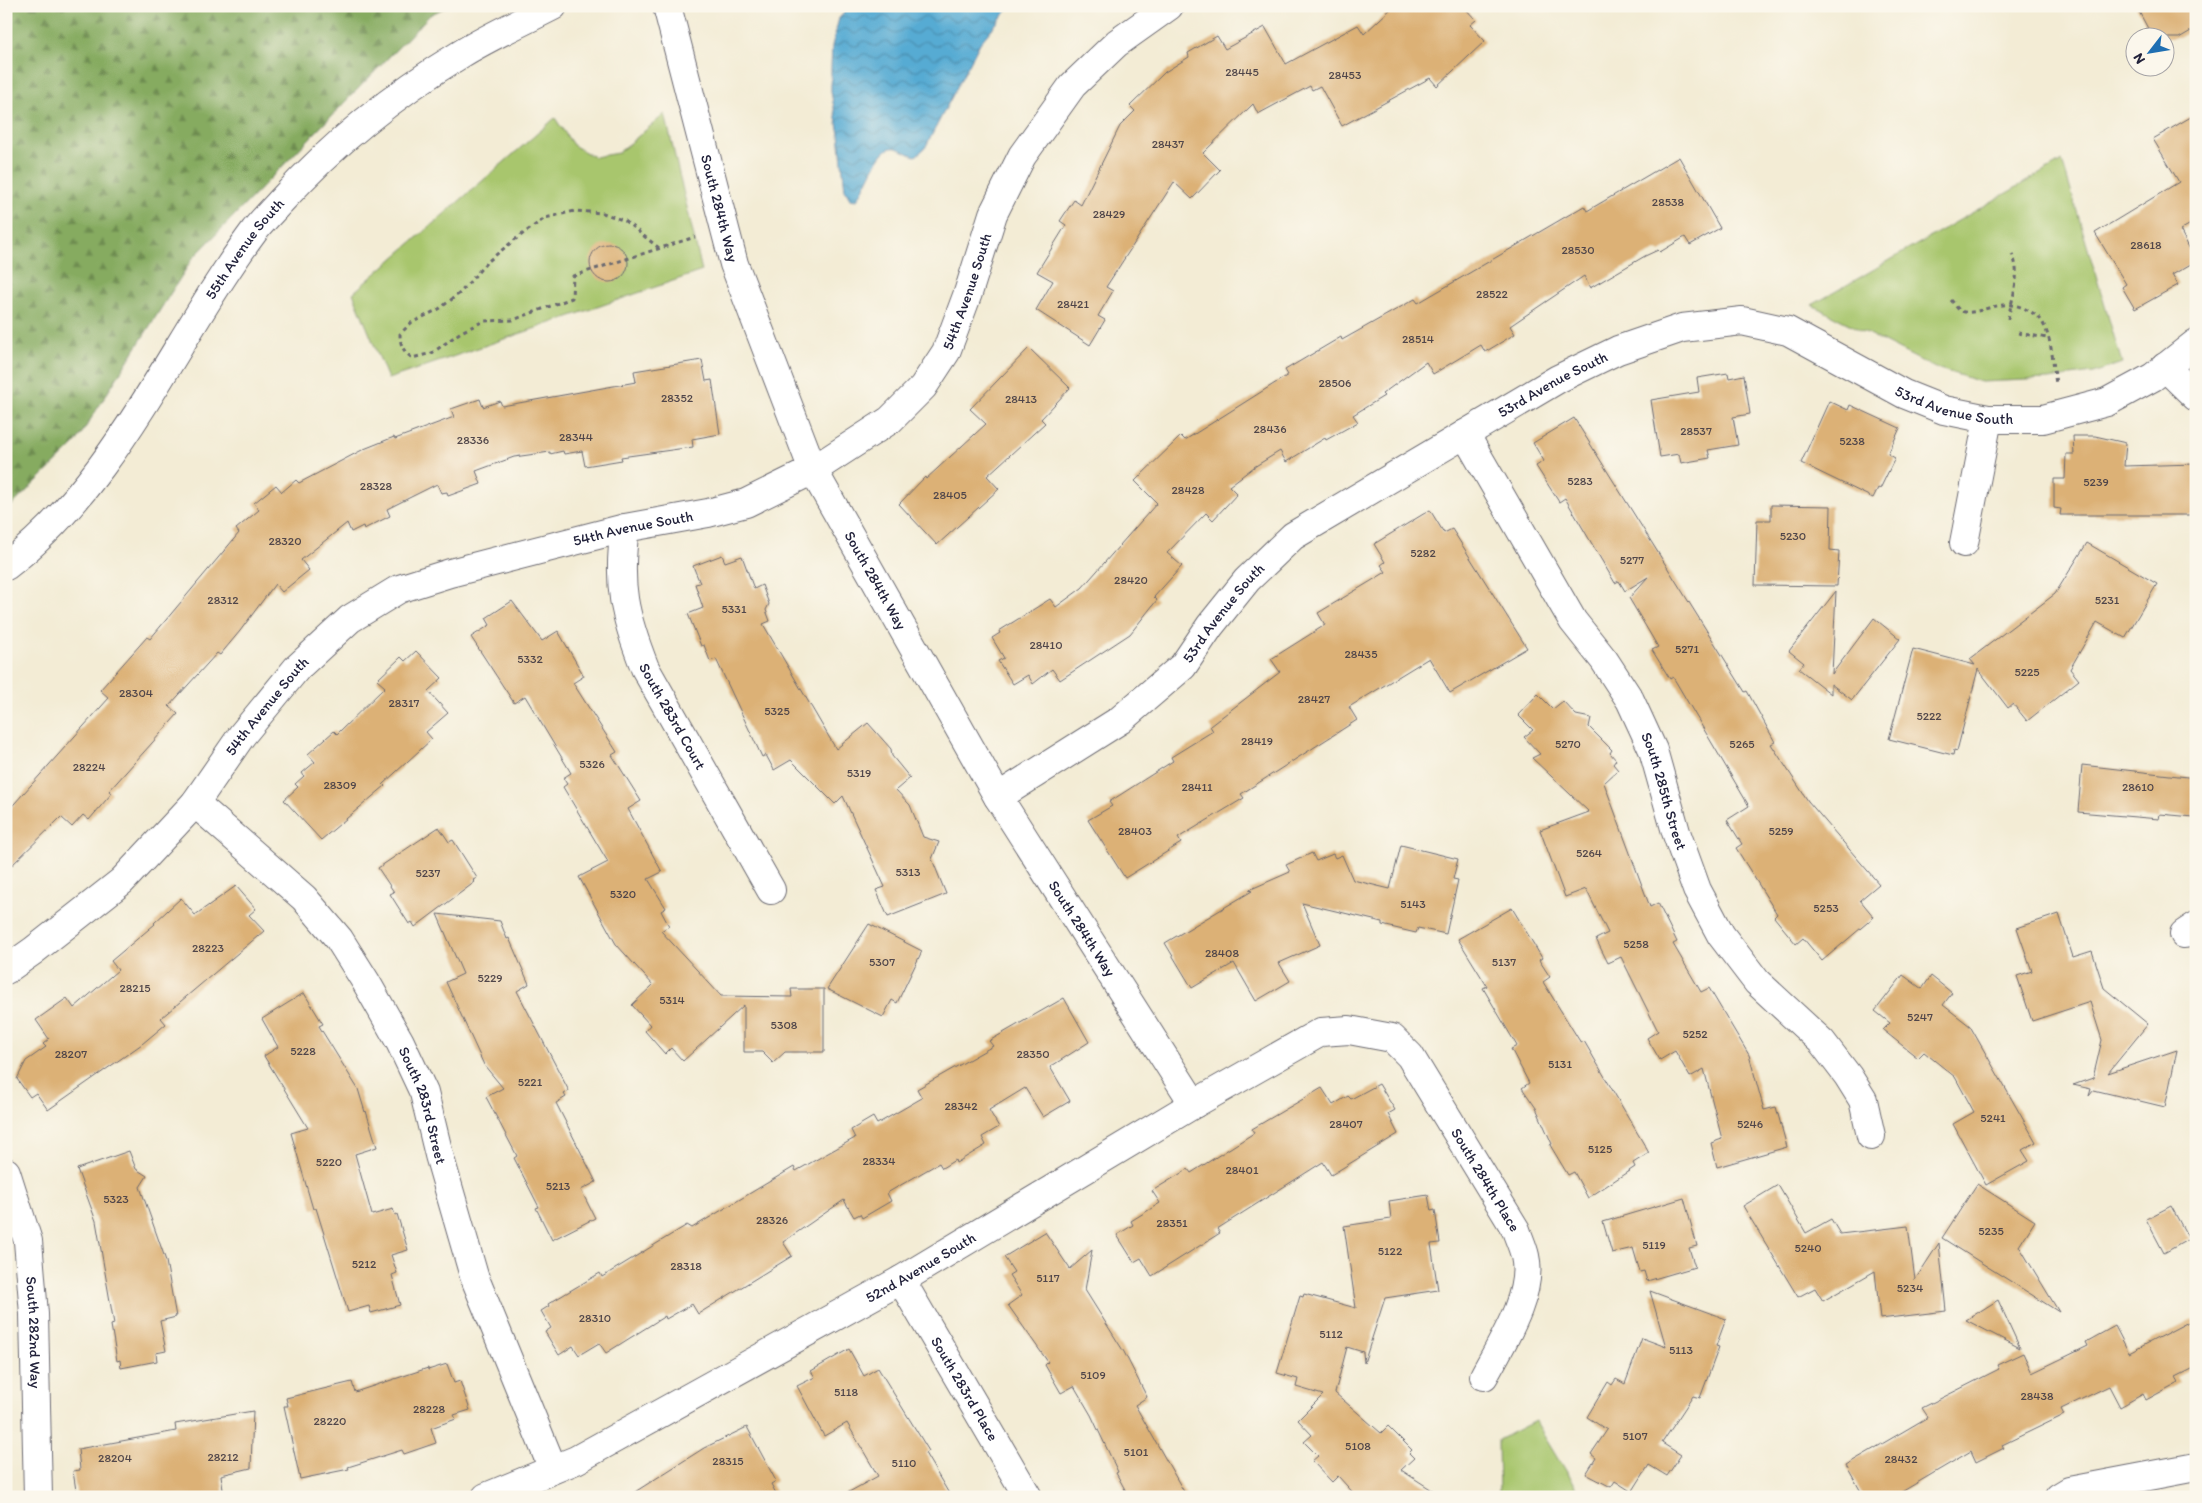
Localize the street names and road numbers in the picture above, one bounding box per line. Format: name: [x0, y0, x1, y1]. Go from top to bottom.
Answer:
street label: South 284th Way: [697, 153, 742, 264]
street label: 55th Avenue South: [202, 195, 288, 303]
street label: 54th Avenue South: [939, 231, 995, 352]
street label: 53rd Avenue South: [1495, 347, 1611, 422]
street label: 53rd Avenue South: [1892, 382, 2013, 429]
street label: 54th Avenue South: [571, 507, 695, 550]
street label: South 284th Way: [840, 528, 910, 633]
street label: 53rd Avenue South: [1179, 559, 1268, 666]
street label: 54th Avenue South: [222, 653, 313, 759]
street label: South 283rd Court: [635, 661, 710, 773]
street label: South 285th Street: [1637, 729, 1691, 853]
street label: South 284th Way: [1045, 877, 1119, 980]
street label: South 283rd Street: [395, 1044, 450, 1167]
street label: South 284th Place: [1447, 1125, 1524, 1235]
street label: 52nd Avenue South: [863, 1228, 979, 1307]
street label: South 282nd Way: [22, 1276, 45, 1389]
street label: South 283rd Place: [927, 1333, 1002, 1444]

